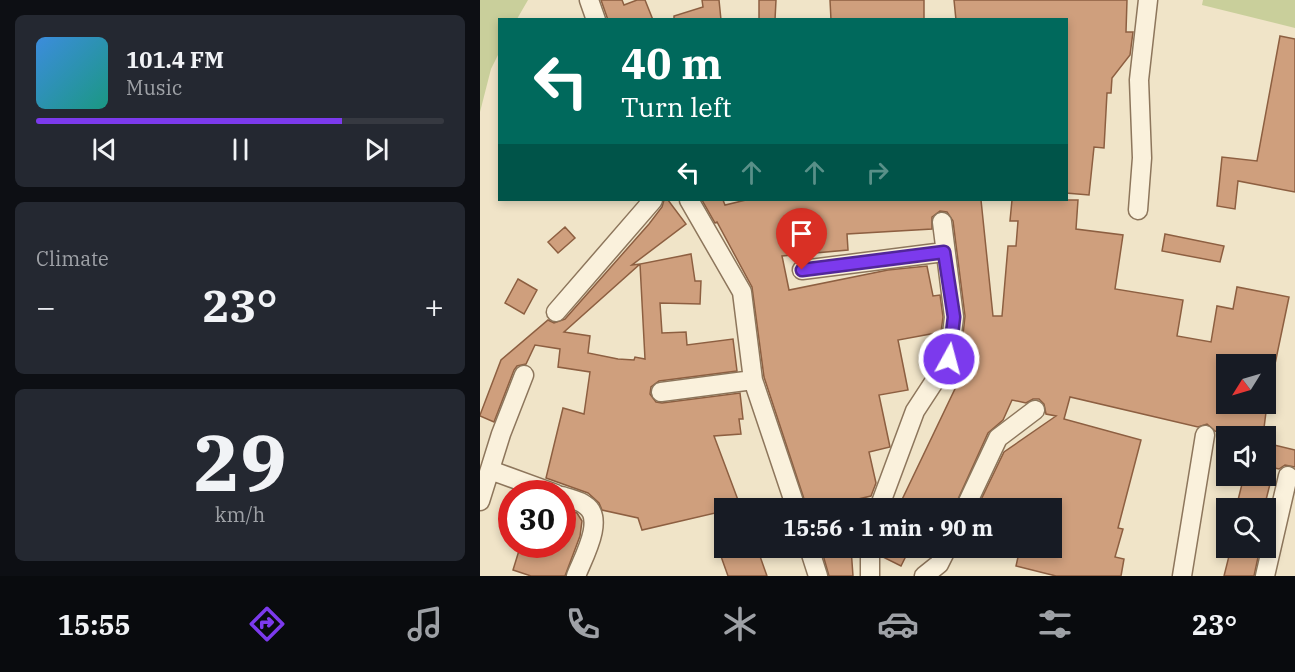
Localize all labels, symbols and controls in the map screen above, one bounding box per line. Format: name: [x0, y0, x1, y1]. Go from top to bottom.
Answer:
text: 40 m: [621, 36, 722, 91]
icon: left: [522, 42, 600, 120]
text: 101.4 FM: [126, 45, 224, 74]
text: Music: [126, 74, 182, 101]
text: Turn left: [621, 89, 732, 124]
icon: previous: [88, 133, 121, 166]
icon: pause: [224, 133, 257, 166]
icon: next: [360, 133, 393, 166]
icon: left: [672, 156, 705, 189]
icon: ahead: [735, 156, 768, 189]
icon: ahead: [798, 156, 831, 189]
icon: right: [861, 156, 894, 189]
pin: [776, 208, 827, 270]
icon: arrive: [785, 217, 818, 250]
text: Climate: [36, 245, 109, 272]
text: 23°: [202, 276, 278, 334]
text: −: [36, 285, 56, 328]
text: +: [424, 285, 444, 328]
position arrow: [917, 327, 981, 391]
north arrow: [1216, 354, 1276, 414]
map controls: [1216, 354, 1276, 558]
text: 29: [193, 411, 287, 512]
button: sound: [1216, 426, 1276, 486]
speed limit sign: 30: [498, 480, 576, 558]
button: search: [1216, 498, 1276, 558]
text: km/h: [215, 501, 265, 528]
text: 15:56 · 1 min · 90 m: [783, 513, 993, 542]
icon: directions: [246, 603, 288, 645]
icon: music: [404, 603, 446, 645]
icon: phone: [562, 603, 604, 645]
icon: climate: [719, 603, 761, 645]
icon: car: [877, 603, 919, 645]
icon: filters: [1034, 603, 1076, 645]
text: 15:55: [58, 607, 131, 642]
text: 23°: [1192, 607, 1237, 642]

